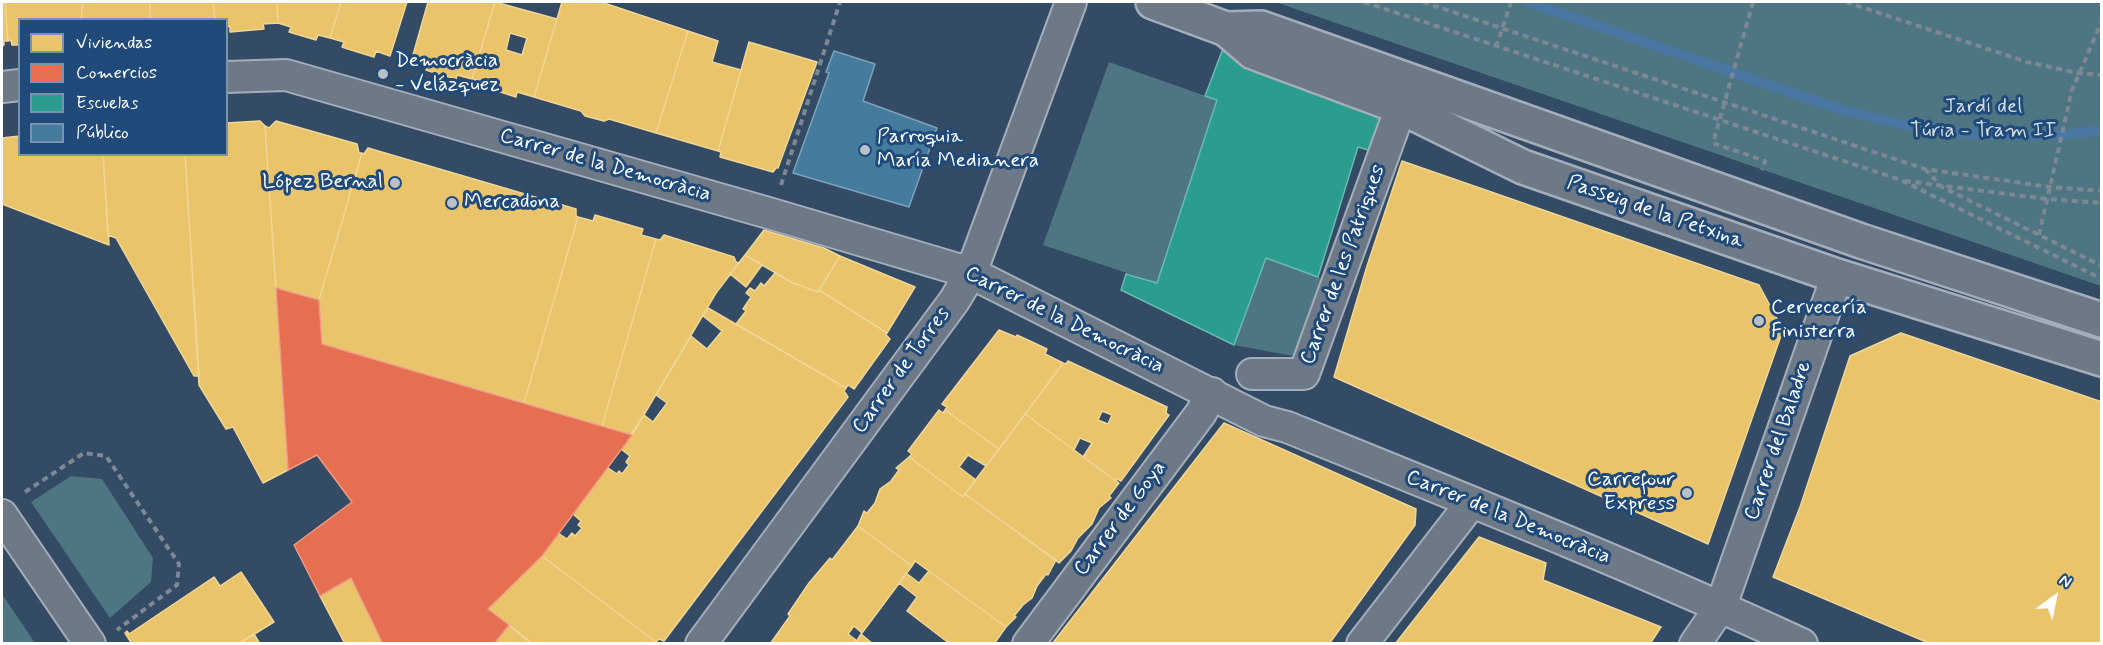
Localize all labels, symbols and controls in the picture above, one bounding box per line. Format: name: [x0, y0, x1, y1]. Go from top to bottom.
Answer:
legend: [18, 18, 228, 156]
text: Viviendas: [76, 31, 152, 55]
place label: Democràcia - Velázquez: [395, 49, 500, 99]
text: Comercios: [76, 61, 157, 85]
marker: Democràcia - Velázquez: [376, 67, 390, 81]
text: Escuelas: [76, 91, 138, 115]
park label: Jardí del Túria - Tram II: [1910, 95, 2056, 145]
text: Público: [76, 121, 129, 145]
street label: Carrer de la Democràcia: [497, 124, 713, 208]
place label: Parroquia María Medianera: [877, 125, 1039, 175]
marker: Parroquia María Medianera: [858, 143, 872, 157]
street label: Carrer de les Patriques: [1296, 162, 1392, 368]
place label: López Bernal: [262, 170, 383, 196]
street label: Passeig de la Petxina: [1563, 171, 1747, 255]
marker: López Bernal: [388, 176, 402, 190]
place label: Mercadona: [464, 190, 560, 216]
marker: Mercadona: [445, 196, 459, 210]
street label: Carrer de la Democràcia: [960, 262, 1168, 380]
place label: Cervecería Finisterra: [1771, 296, 1867, 346]
street label: Carrer de Torres: [848, 303, 956, 439]
marker: Cervecería Finisterra: [1752, 314, 1766, 328]
street label: Carrer del Baladre: [1740, 358, 1818, 524]
street label: Carrer de Goya: [1070, 456, 1172, 582]
street label: Carrer de la Democràcia: [1402, 465, 1614, 571]
place label: Carrefour Express: [1587, 468, 1675, 518]
marker: Carrefour Express: [1680, 486, 1694, 500]
north arrow: [2025, 567, 2085, 627]
text: N: [2055, 570, 2075, 593]

